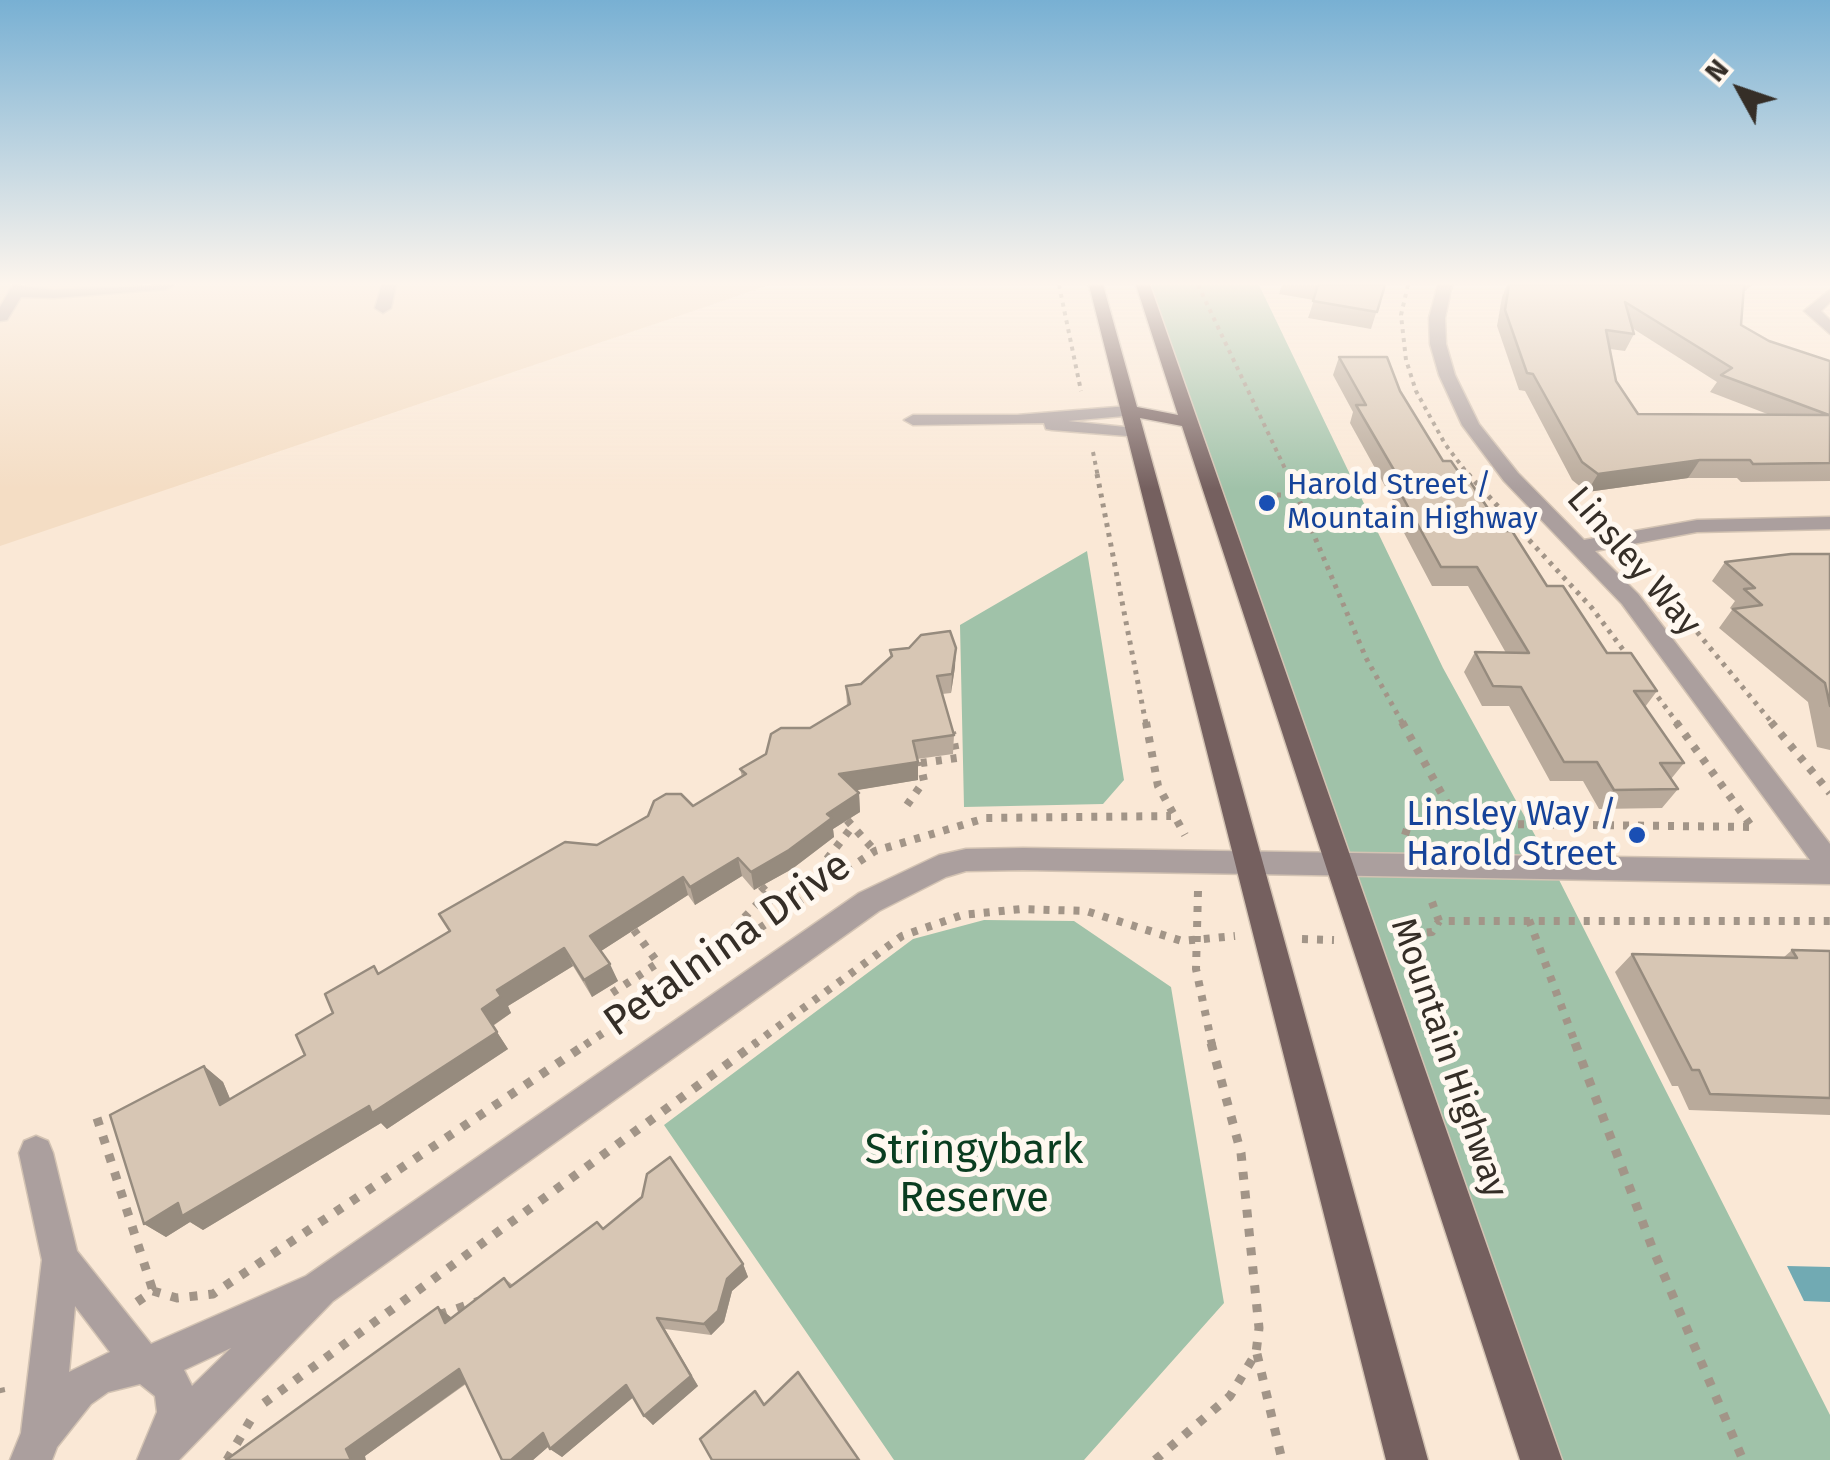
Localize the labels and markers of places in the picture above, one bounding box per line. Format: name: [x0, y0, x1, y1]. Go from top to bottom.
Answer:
place label: Harold Street / Mountain Highway: [1287, 468, 1538, 538]
marker: Harold Street / Mountain Highway: [1256, 492, 1278, 514]
place label: Linsley Way / Harold Street: [1406, 794, 1617, 876]
marker: Linsley Way / Harold Street: [1626, 824, 1648, 846]

